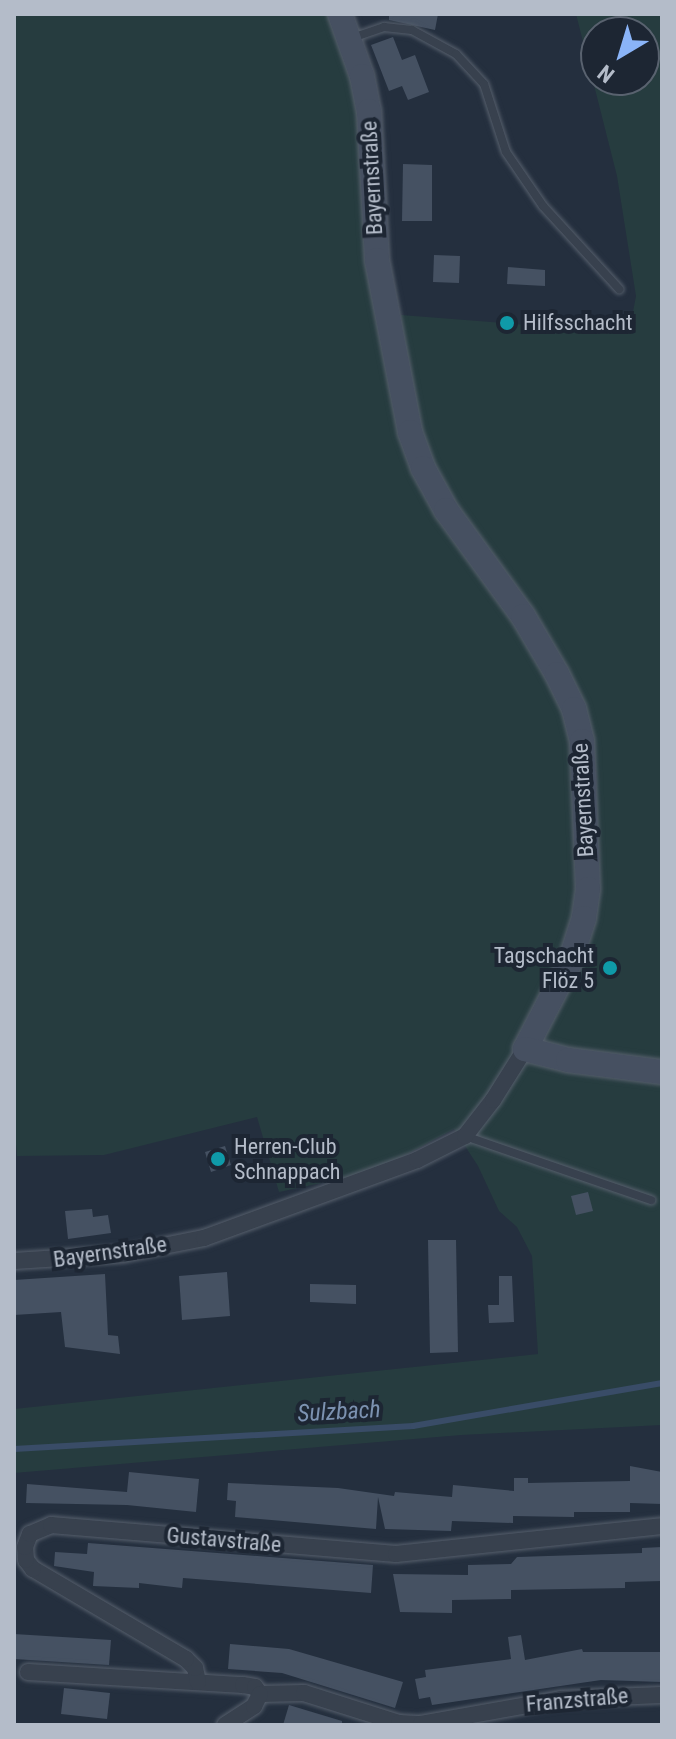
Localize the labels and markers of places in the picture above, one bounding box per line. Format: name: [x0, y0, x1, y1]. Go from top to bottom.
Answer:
place label: Hilfsschacht: [523, 310, 632, 336]
marker: Hilfsschacht: [498, 314, 516, 332]
place label: Tagschacht Flöz 5: [494, 942, 594, 994]
marker: Tagschacht Flöz 5: [601, 959, 619, 977]
place label: Herren-Club Schnappach: [234, 1133, 340, 1184]
marker: Herren-Club Schnappach: [209, 1150, 227, 1168]

